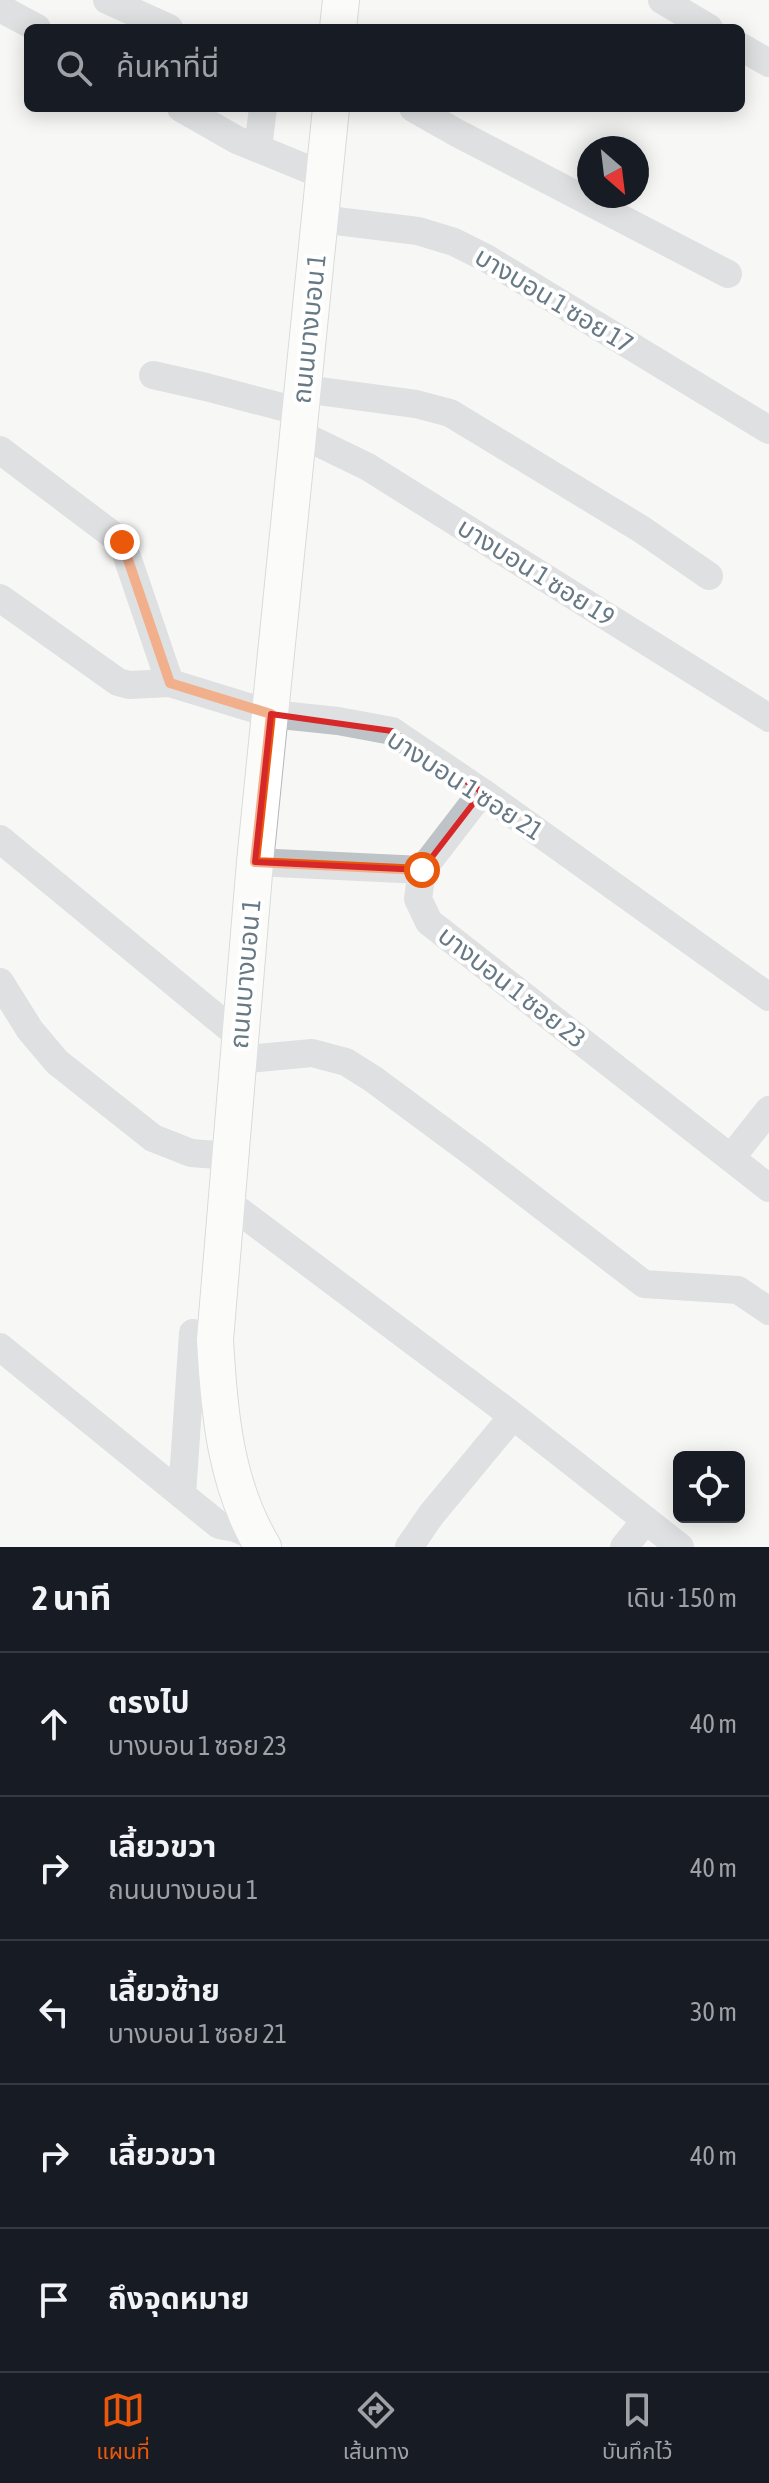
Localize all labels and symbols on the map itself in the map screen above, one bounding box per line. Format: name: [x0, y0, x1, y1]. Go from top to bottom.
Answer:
north arrow: [577, 136, 649, 208]
street label: บางบอน 1 ซอย 17: [470, 241, 638, 359]
street label: ถนนบางบอน 1: [286, 253, 332, 405]
street label: บางบอน 1 ซอย 19: [452, 512, 620, 632]
route end: [104, 524, 140, 560]
street label: บางบอน 1 ซอย 21: [382, 724, 548, 846]
route start: [404, 852, 440, 888]
street label: ถนนบางบอน 1: [224, 898, 266, 1050]
street label: บางบอน 1 ซอย 23: [432, 920, 592, 1054]

